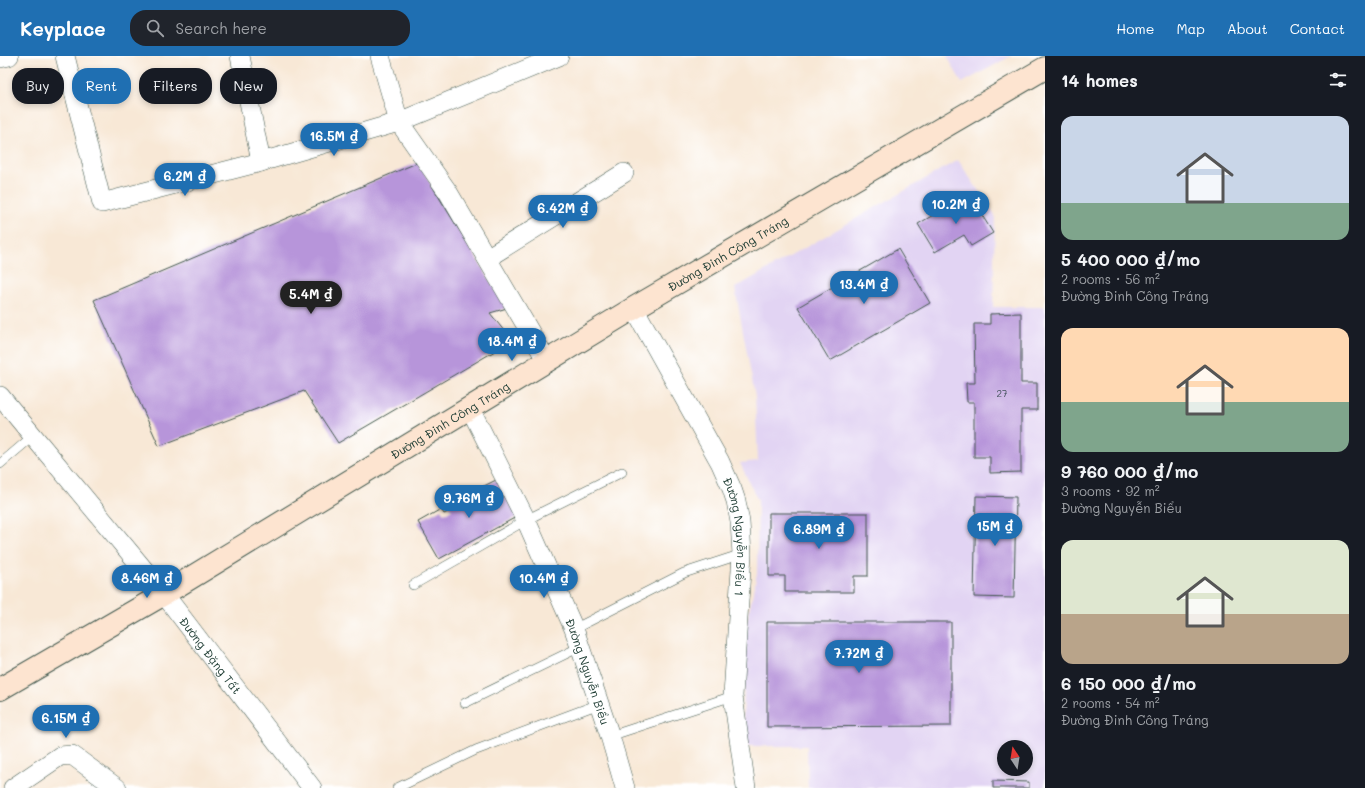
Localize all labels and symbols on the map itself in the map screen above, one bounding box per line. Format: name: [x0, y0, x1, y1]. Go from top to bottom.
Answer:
pin: 16.5M ₫: [297, 123, 371, 157]
pin: 6.2M ₫: [152, 163, 218, 197]
pin: 10.2M ₫: [919, 191, 993, 225]
pin: 6.42M ₫: [526, 195, 600, 229]
street label: Đường Đinh Công Tráng: [665, 212, 790, 295]
pin: 13.4M ₫: [827, 271, 901, 305]
pin: 5.4M ₫: [278, 281, 344, 315]
pin: 18.4M ₫: [475, 328, 549, 362]
street label: Đường Đinh Công Tráng: [387, 378, 512, 462]
house number: 27: [996, 386, 1008, 400]
street label: Đường Nguyễn Biểu 1: [720, 474, 750, 597]
pin: 9.76M ₫: [432, 485, 506, 519]
pin: 15M ₫: [967, 513, 1023, 547]
pin: 6.89M ₫: [782, 516, 856, 550]
pin: 8.46M ₫: [110, 565, 184, 599]
pin: 10.4M ₫: [507, 565, 581, 599]
street label: Đường Đặng Tất: [176, 613, 245, 697]
street label: Đường Nguyễn Biểu: [562, 616, 614, 727]
pin: 7.72M ₫: [822, 640, 896, 674]
pin: 6.15M ₫: [29, 705, 103, 739]
north arrow: [997, 740, 1033, 776]

